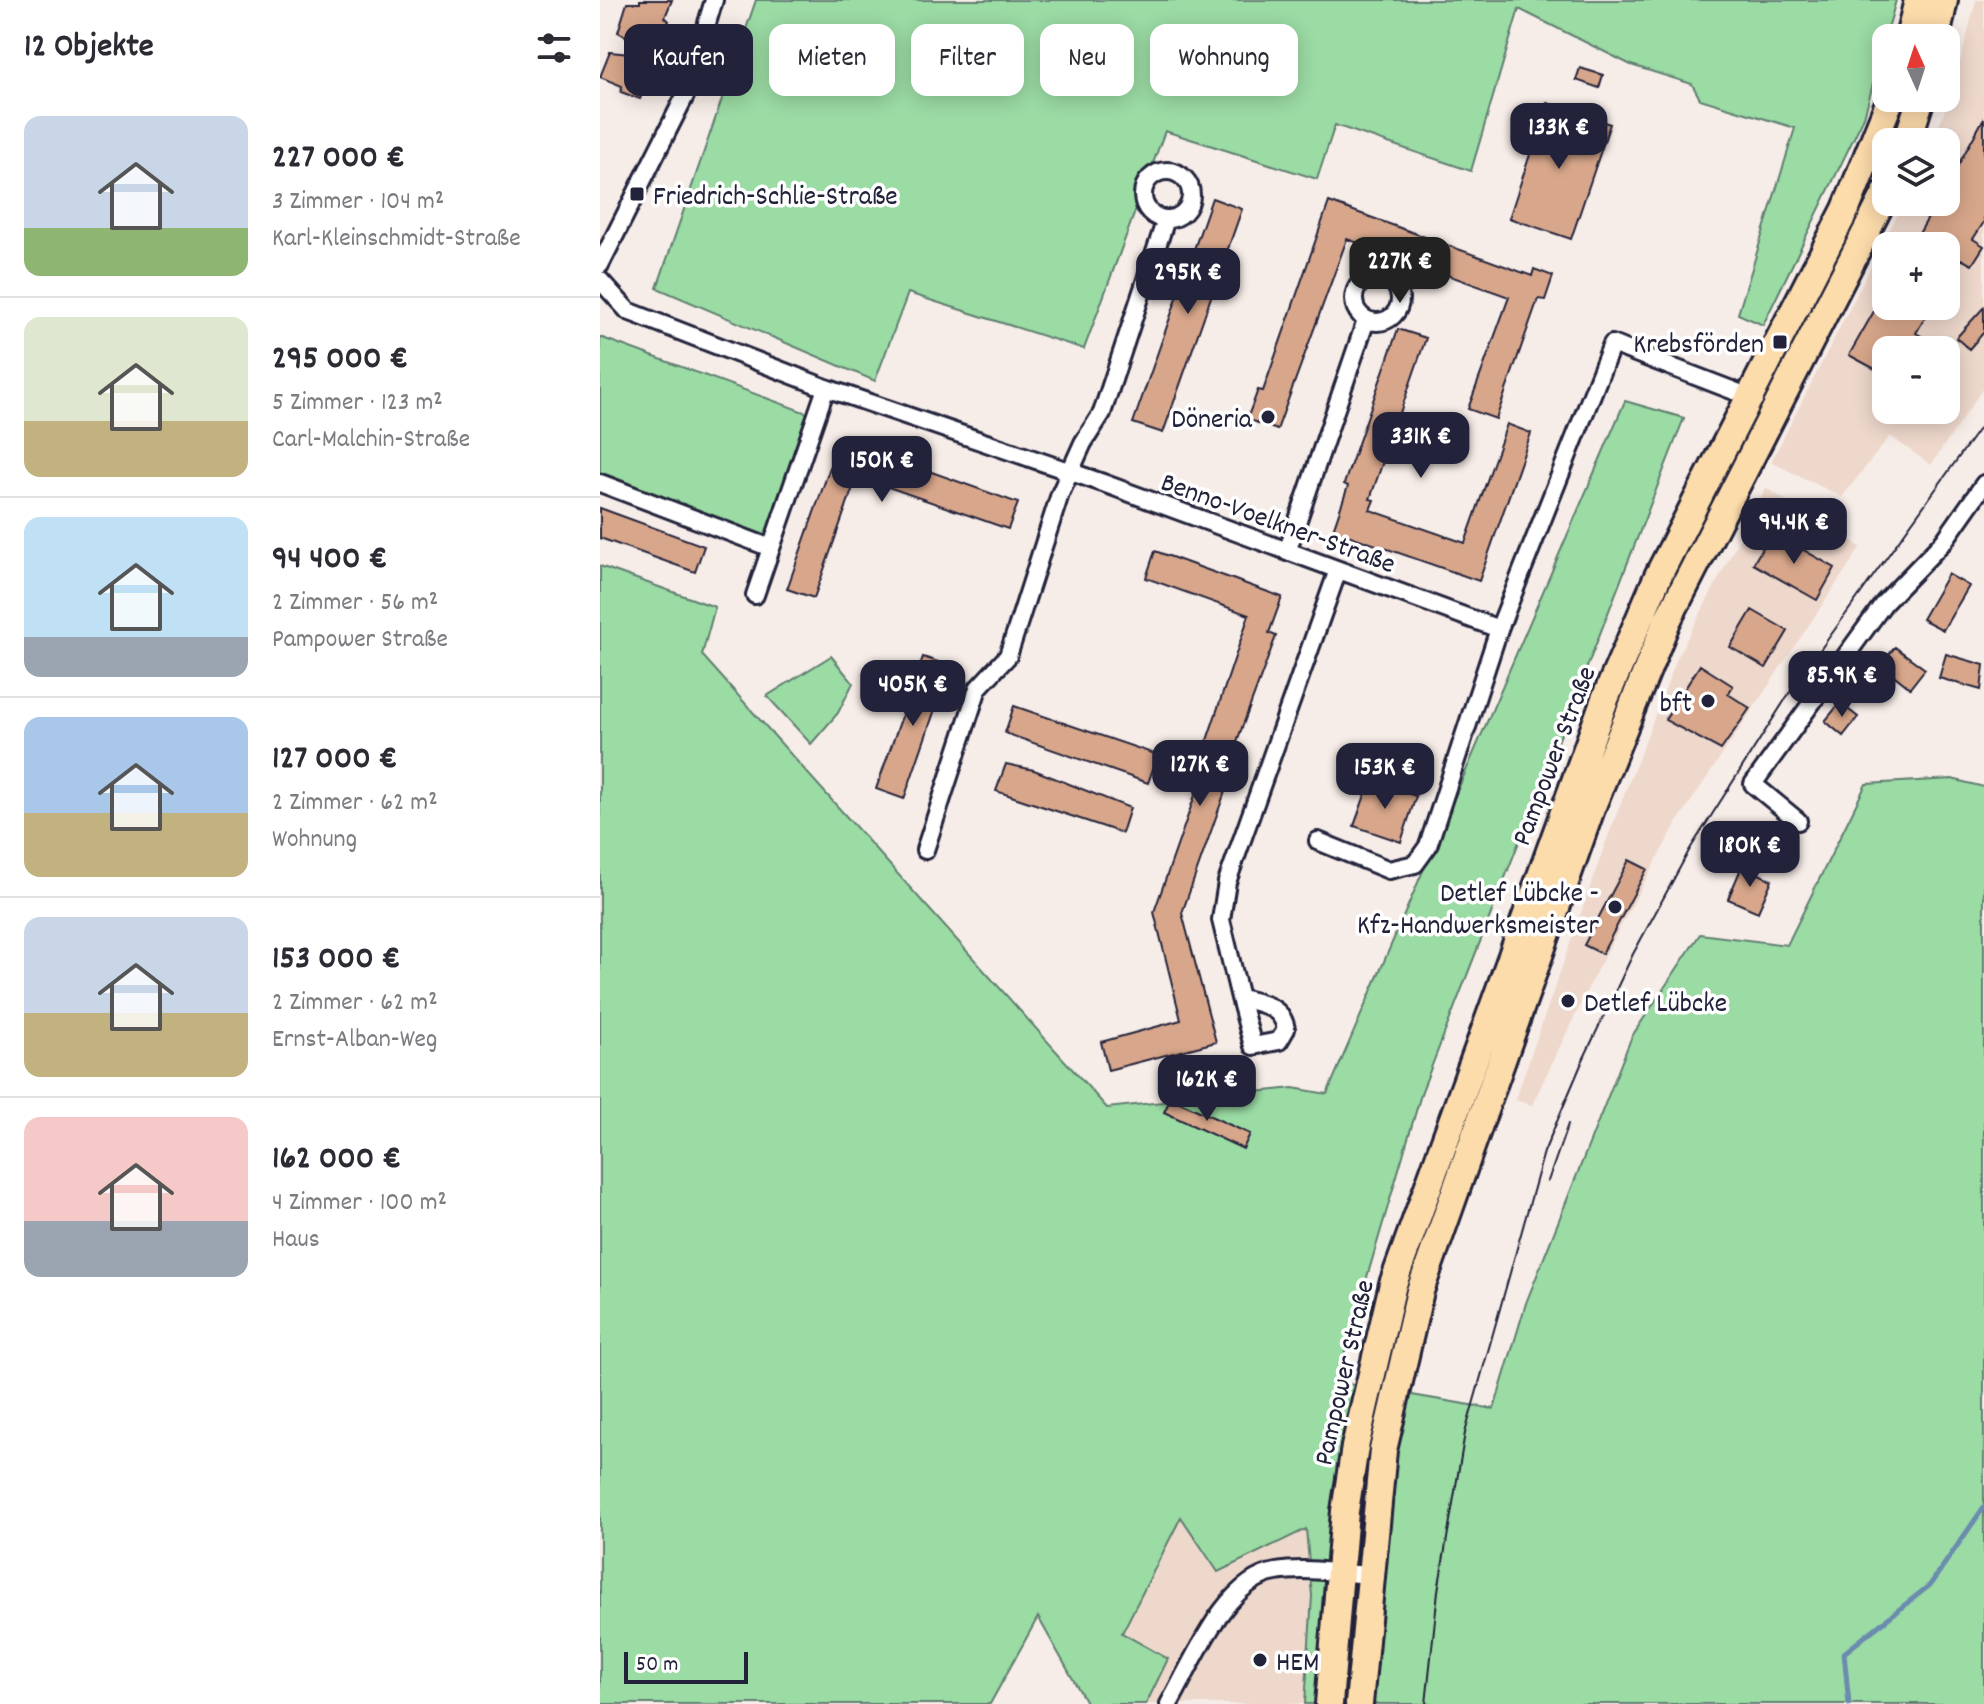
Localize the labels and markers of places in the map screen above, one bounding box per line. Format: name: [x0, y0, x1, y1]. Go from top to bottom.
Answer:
pin: 133K €: [1494, 103, 1624, 171]
place label: Friedrich-Schlie-Straße: [653, 179, 898, 219]
marker: Friedrich-Schlie-Straße: [628, 185, 646, 203]
pin: 227K €: [1335, 237, 1465, 305]
pin: 295K €: [1123, 248, 1253, 316]
place label: Krebsförden: [1633, 327, 1764, 367]
marker: Krebsförden: [1771, 333, 1789, 351]
place label: Döneria: [1171, 402, 1253, 442]
marker: Döneria: [1259, 408, 1277, 426]
pin: 331K €: [1356, 412, 1486, 480]
pin: 150K €: [817, 436, 947, 504]
pin: 94.4K €: [1720, 498, 1868, 566]
pin: 85.9K €: [1768, 651, 1916, 719]
pin: 405K €: [848, 660, 978, 728]
place label: bft: [1660, 686, 1692, 726]
marker: bft: [1699, 692, 1717, 710]
pin: 127K €: [1135, 740, 1265, 808]
pin: 153K €: [1320, 743, 1450, 811]
pin: 180K €: [1685, 821, 1815, 889]
place label: Detlef Lübcke - Kfz-Handwerksmeister: [1357, 876, 1600, 948]
marker: Detlef Lübcke - Kfz-Handwerksmeister: [1606, 898, 1624, 916]
place label: Detlef Lübcke: [1584, 986, 1727, 1026]
marker: Detlef Lübcke: [1559, 992, 1577, 1010]
pin: 162K €: [1142, 1055, 1272, 1123]
place label: HEM: [1276, 1645, 1319, 1685]
marker: HEM: [1251, 1651, 1269, 1669]

